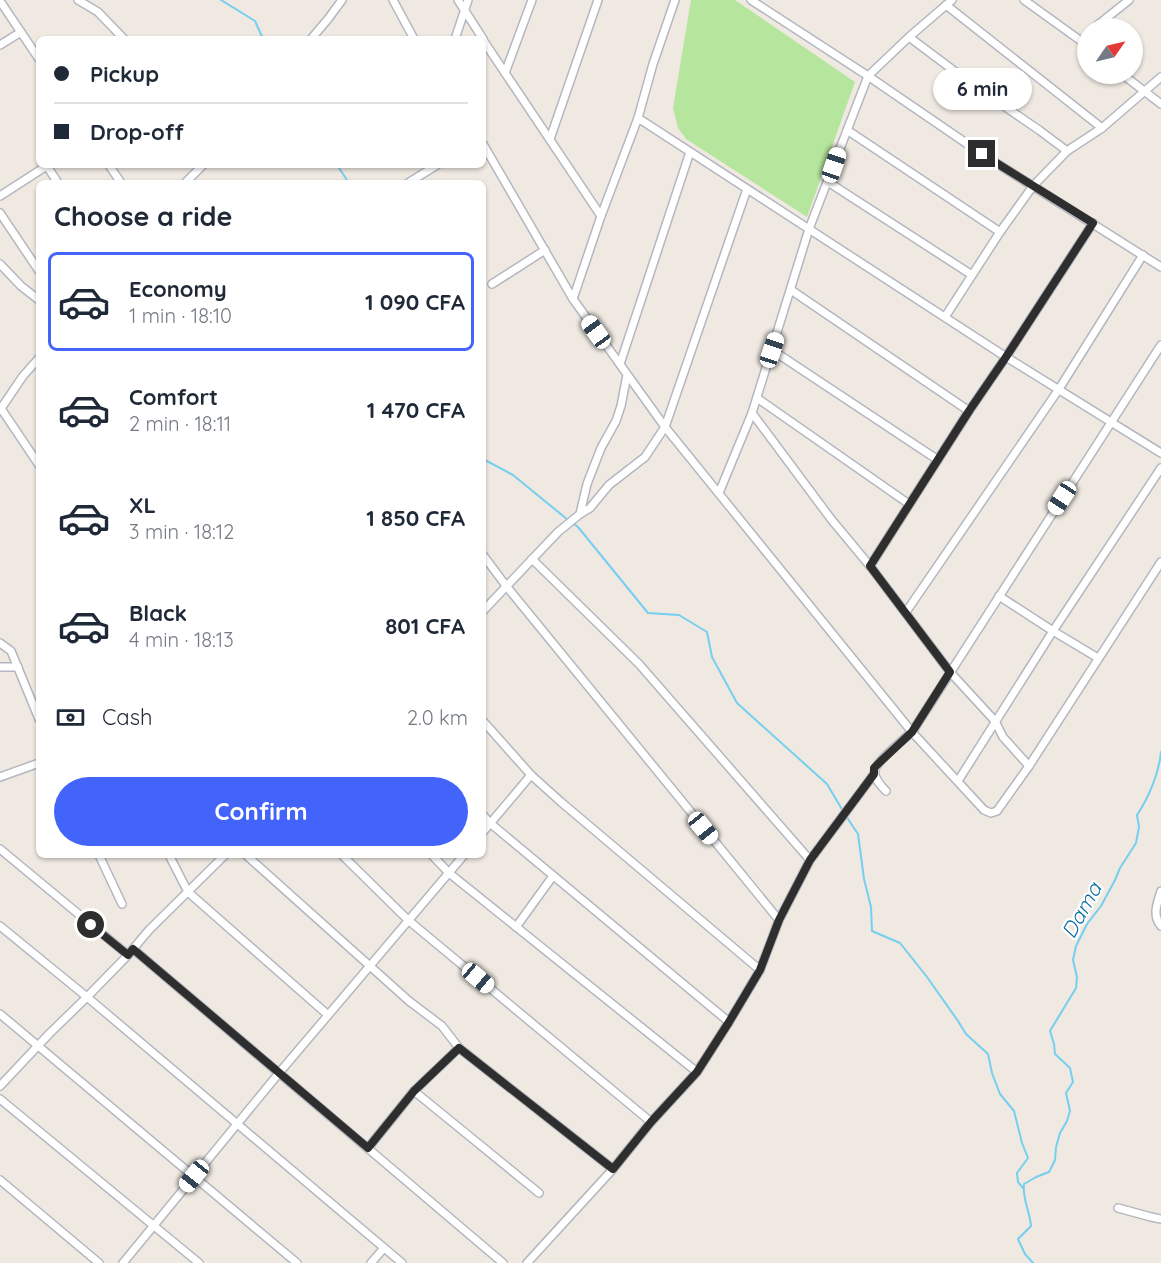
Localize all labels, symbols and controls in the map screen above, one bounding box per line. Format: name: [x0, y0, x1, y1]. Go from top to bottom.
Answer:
north arrow: [1077, 18, 1143, 84]
map controls: [1077, 18, 1143, 84]
text: Pickup: [90, 60, 159, 88]
callout: 6 min: [932, 67, 1032, 109]
text: 6 min: [957, 76, 1008, 101]
text: Drop-off: [90, 118, 184, 146]
route end: [968, 140, 995, 167]
car: [820, 145, 848, 185]
text: Choose a ride: [54, 199, 232, 233]
icon: car: [57, 275, 111, 329]
text: Economy: [129, 275, 227, 303]
text: 1 090 CFA: [365, 288, 465, 316]
text: 1 min · 18:10: [129, 303, 232, 328]
car: [578, 312, 614, 352]
car: [758, 330, 786, 370]
icon: car: [57, 383, 111, 437]
text: Comfort: [129, 383, 218, 411]
text: 1 470 CFA: [367, 396, 465, 424]
text: 2 min · 18:11: [129, 411, 231, 436]
car: [1045, 478, 1079, 518]
icon: car: [57, 491, 111, 545]
text: XL: [129, 491, 156, 519]
text: 1 850 CFA: [366, 504, 465, 532]
text: 3 min · 18:12: [129, 519, 234, 544]
icon: car: [57, 599, 111, 653]
text: Black: [129, 599, 187, 627]
text: 801 CFA: [385, 612, 465, 640]
text: 4 min · 18:13: [129, 627, 234, 652]
icon: cash: [54, 701, 87, 734]
text: Cash: [102, 703, 153, 731]
text: 2.0 km: [407, 705, 468, 730]
button: Confirm: [54, 777, 468, 846]
car: [685, 808, 721, 848]
water label: Dama: [1055, 876, 1107, 942]
route start: [77, 911, 104, 938]
car: [458, 960, 498, 996]
car: [176, 1156, 212, 1196]

